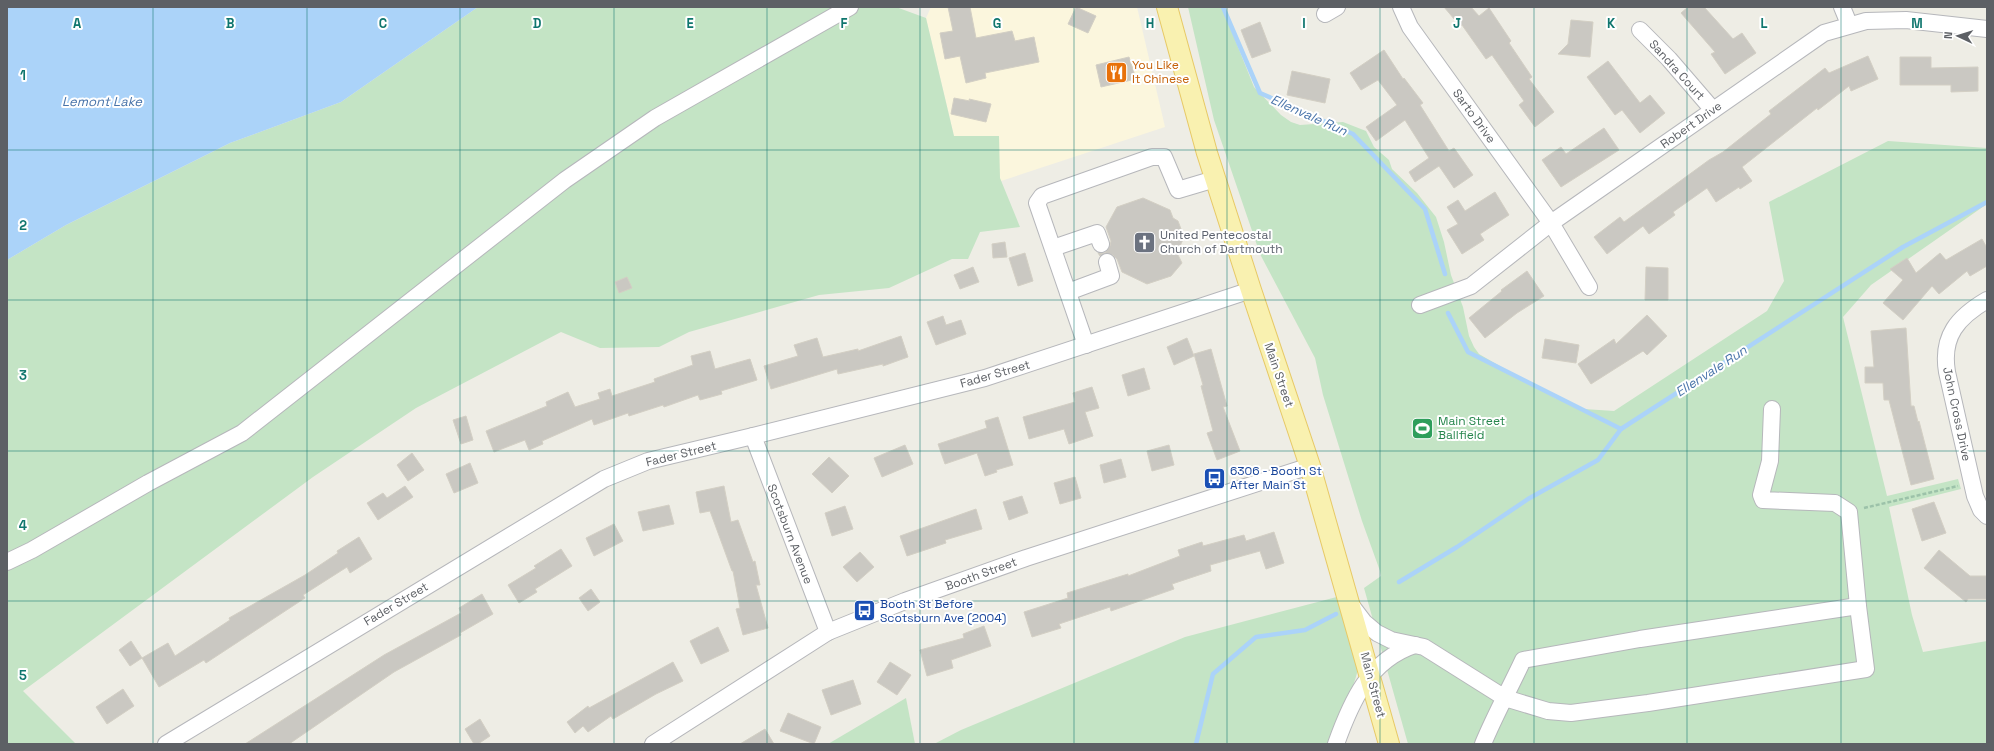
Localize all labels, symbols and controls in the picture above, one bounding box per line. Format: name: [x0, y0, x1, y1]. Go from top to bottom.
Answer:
text: A: [73, 15, 82, 32]
text: B: [226, 15, 235, 32]
text: C: [379, 15, 387, 32]
text: D: [533, 15, 542, 32]
text: E: [686, 15, 694, 32]
text: F: [841, 15, 848, 32]
text: G: [993, 15, 1001, 32]
text: H: [1146, 15, 1154, 32]
text: I: [1302, 15, 1306, 32]
text: J: [1453, 15, 1461, 32]
text: K: [1607, 15, 1616, 32]
text: L: [1760, 15, 1768, 32]
text: M: [1911, 15, 1923, 32]
north arrow: [1938, 16, 1978, 56]
text: N: [1941, 31, 1955, 39]
street label: Sandra Court: [1646, 36, 1708, 104]
place label: You Like It Chinese: [1132, 57, 1189, 87]
restaurant icon: You Like It Chinese: [1103, 59, 1129, 85]
text: 1: [20, 67, 26, 84]
street label: Sarto Drive: [1449, 86, 1499, 146]
water label: Ellenvale Run: [1268, 91, 1351, 140]
water label: Lemont Lake: [62, 93, 143, 110]
street label: Robert Drive: [1657, 98, 1725, 152]
text: 2: [19, 217, 27, 234]
place label: United Pentecostal Church of Dartmouth: [1160, 227, 1283, 257]
church icon: United Pentecostal Church of Dartmouth: [1131, 229, 1157, 255]
street label: Main Street: [1260, 341, 1298, 409]
water label: Ellenvale Run: [1672, 341, 1751, 400]
street label: Fader Street: [958, 356, 1032, 392]
street label: John Cross Drive: [1939, 365, 1975, 463]
text: 3: [19, 367, 27, 384]
place label: Main Street Ballfield: [1438, 413, 1505, 443]
sports icon: Main Street Ballfield: [1409, 415, 1435, 441]
street label: Fader Street: [644, 437, 718, 471]
place label: 6306 - Booth St After Main St: [1230, 463, 1322, 493]
bus stop icon: 6306 - Booth St After Main St: [1201, 465, 1227, 491]
street label: Scotsburn Avenue: [764, 482, 816, 586]
text: 4: [19, 517, 27, 534]
street label: Booth Street: [943, 554, 1019, 594]
street label: Fader Street: [361, 579, 431, 629]
place label: Booth St Before Scotsburn Ave (2004): [880, 596, 1006, 626]
bus stop icon: Booth St Before Scotsburn Ave (2004): [851, 598, 877, 624]
street label: Main Street: [1357, 650, 1389, 720]
text: 5: [19, 667, 27, 684]

